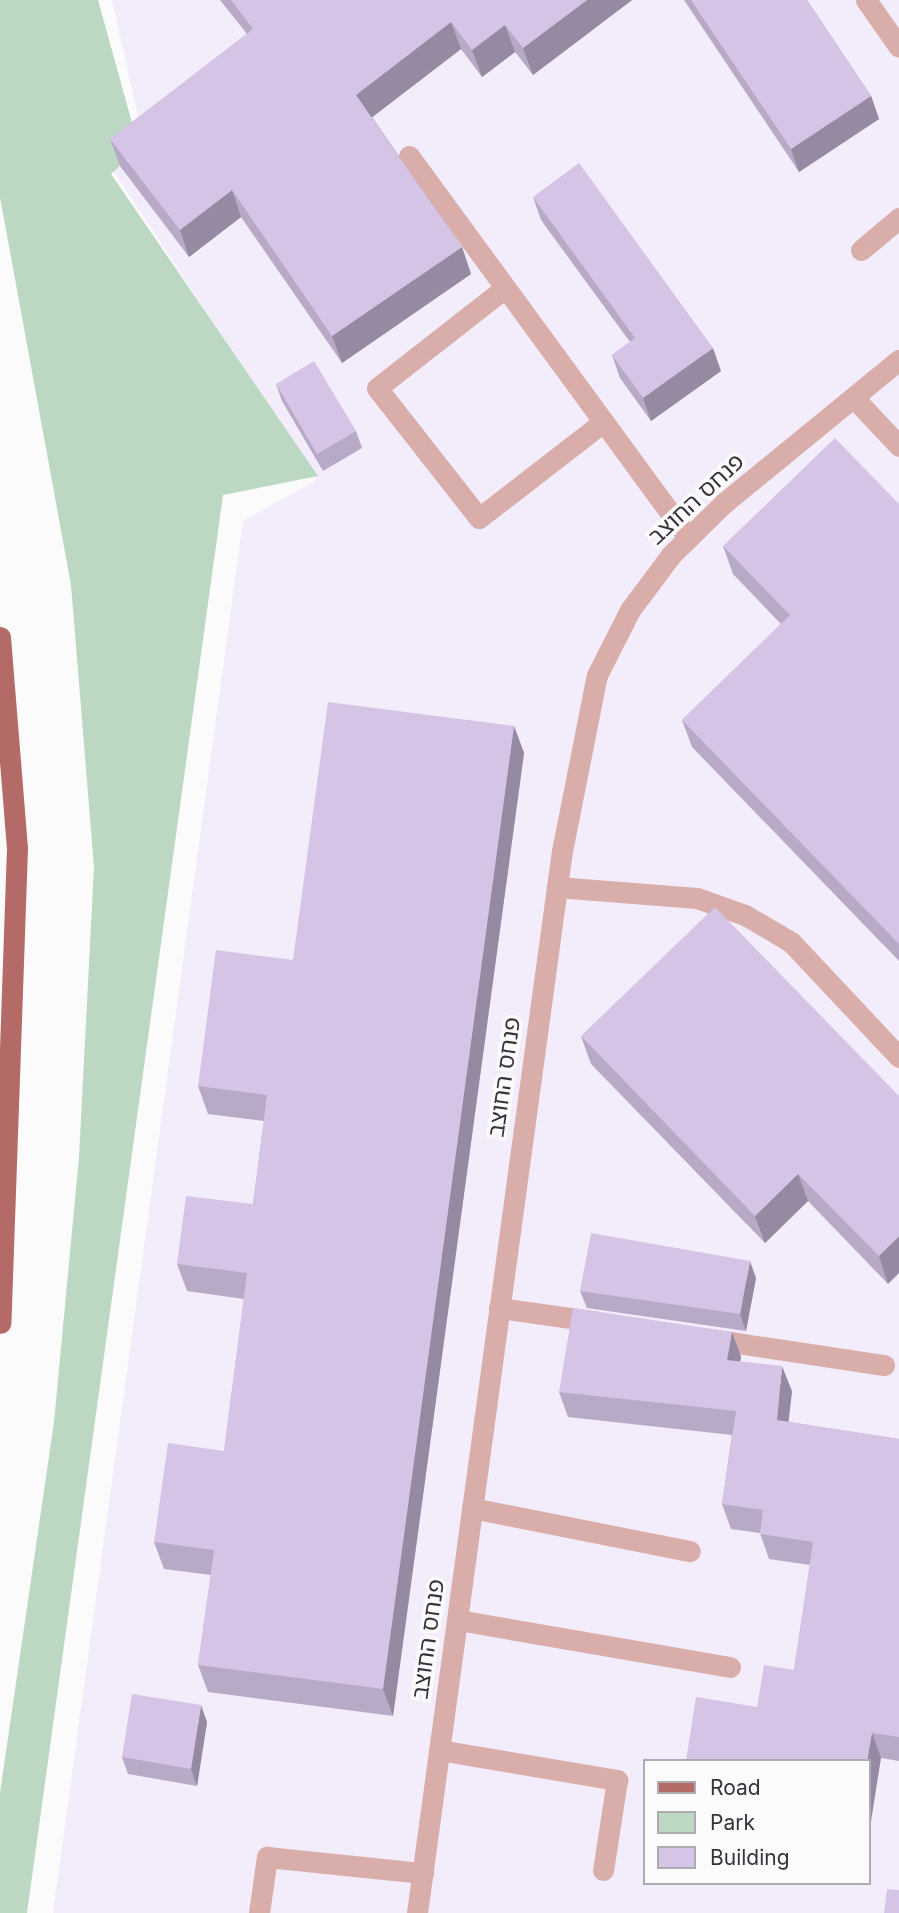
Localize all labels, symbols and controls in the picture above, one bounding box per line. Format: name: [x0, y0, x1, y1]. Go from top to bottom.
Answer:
street label: פנחס החוצב: [642, 448, 750, 550]
street label: פנחס החוצב: [482, 1015, 526, 1139]
street label: פנחס החוצב: [406, 1577, 450, 1701]
legend: [643, 1759, 871, 1885]
text: Road: [710, 1775, 761, 1800]
text: Park: [710, 1810, 755, 1835]
text: Building: [710, 1845, 790, 1870]

